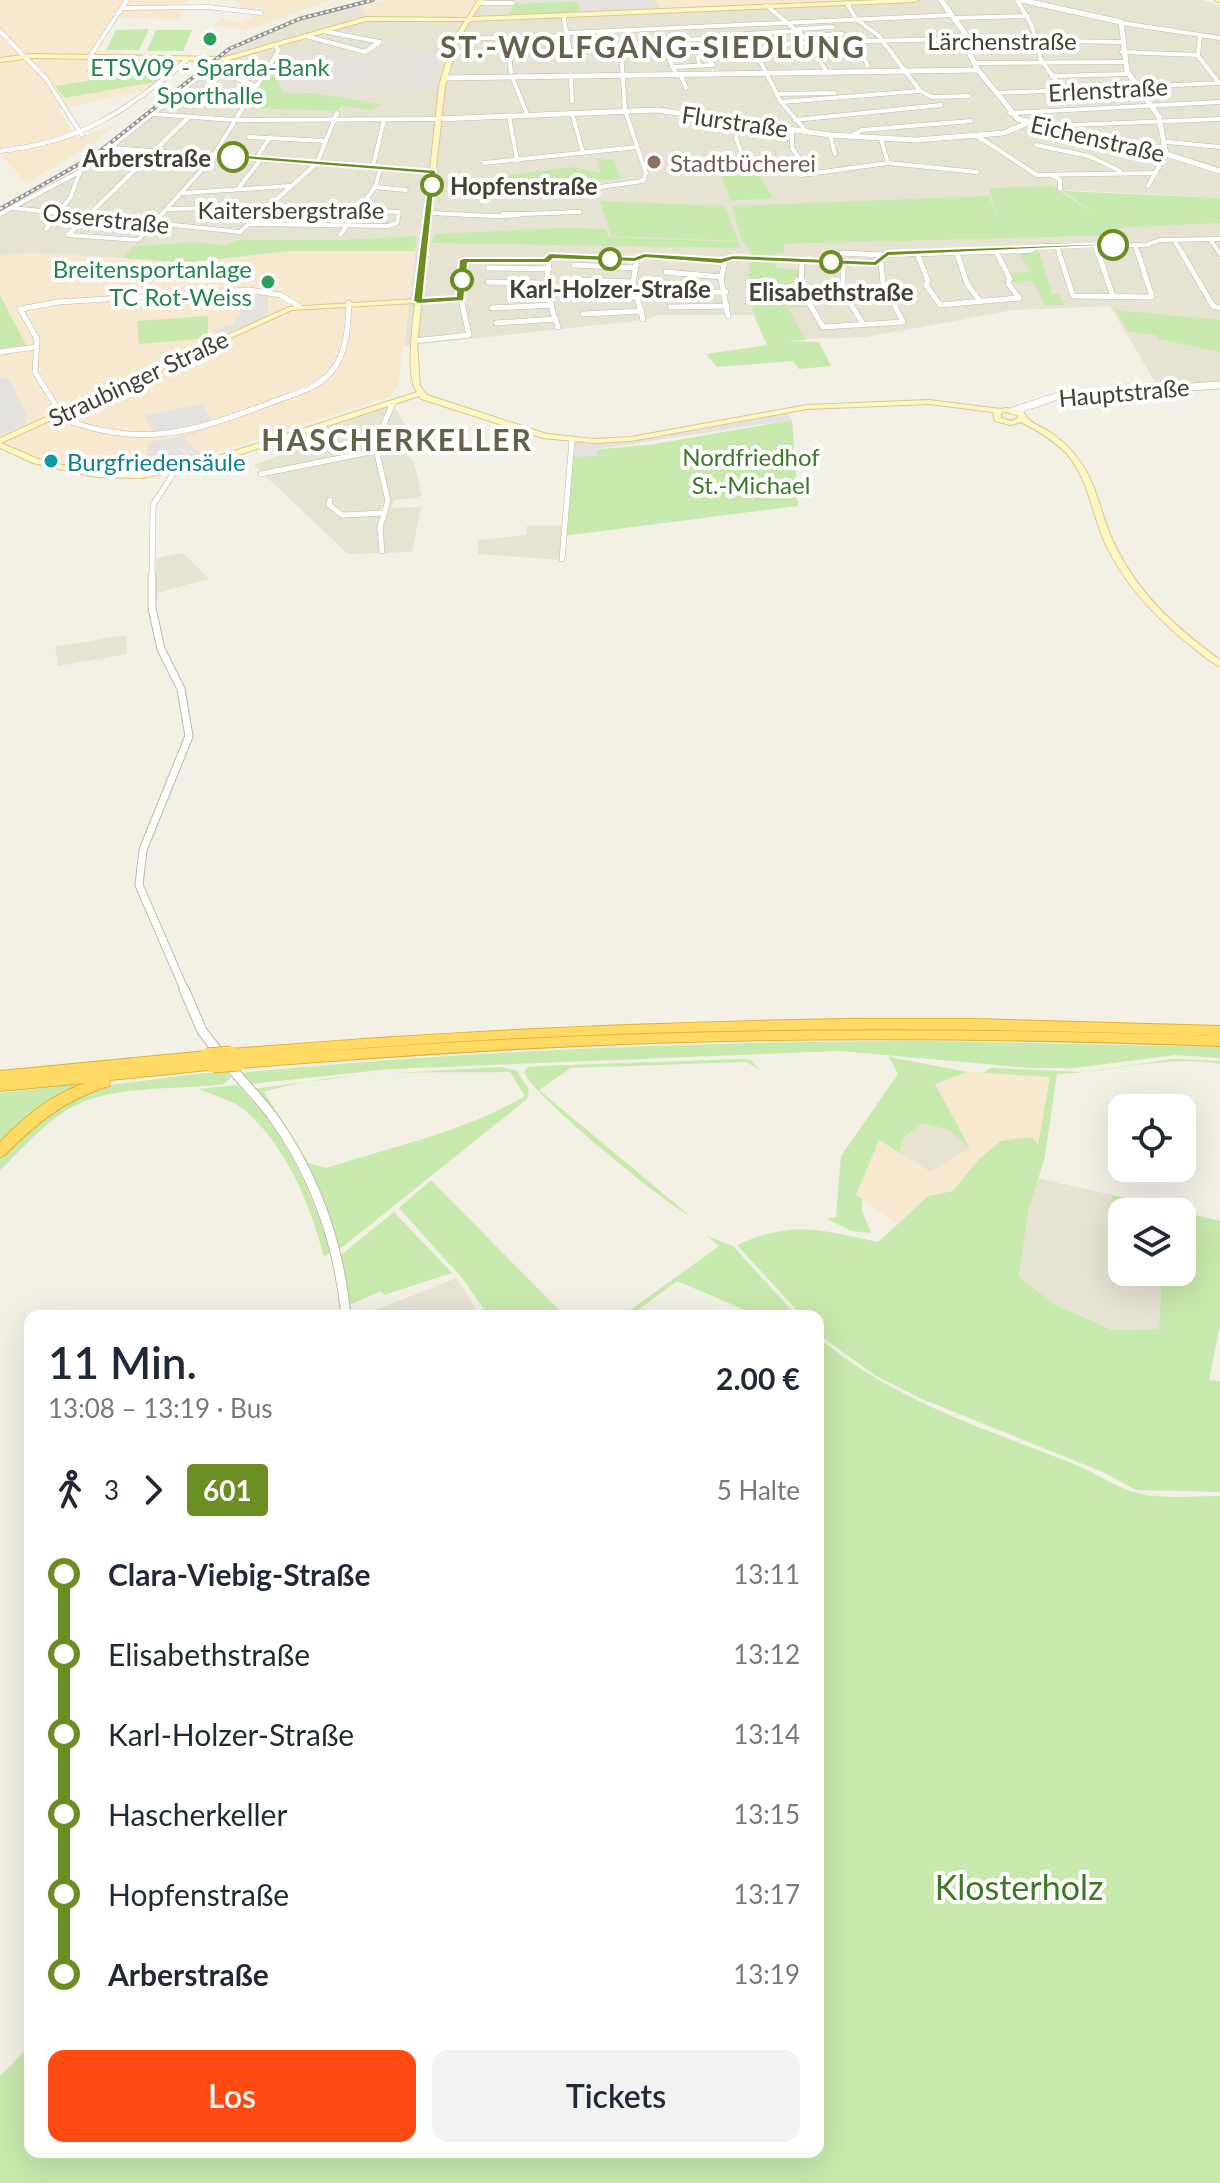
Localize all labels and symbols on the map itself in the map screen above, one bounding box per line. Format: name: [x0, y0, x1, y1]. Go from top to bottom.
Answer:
street label: Lärchenstraße: [927, 26, 1077, 55]
district label: ST.-WOLFGANG-SIEDLUNG: [440, 28, 866, 64]
marker: ETSV09 - Sparda-Bank Sporthalle: [201, 30, 219, 48]
place label: ETSV09 - Sparda-Bank Sporthalle: [90, 52, 331, 109]
street label: Erlenstraße: [1047, 71, 1169, 107]
street label: Flurstraße: [680, 99, 790, 143]
street label: Eichenstraße: [1028, 109, 1168, 167]
marker: Arberstraße: [218, 142, 248, 172]
place label: Arberstraße: [81, 143, 211, 172]
place label: Stadtbücherei: [670, 148, 816, 177]
marker: Stadtbücherei: [645, 153, 663, 171]
place label: Hopfenstraße: [450, 171, 598, 200]
marker: Hopfenstraße: [421, 174, 443, 196]
street label: Kaitersbergstraße: [198, 195, 384, 224]
street label: Osserstraße: [41, 197, 171, 239]
unlabelled marker: [1098, 230, 1128, 260]
marker: Karl-Holzer-Straße: [599, 248, 621, 270]
marker: Elisabethstraße: [820, 251, 842, 273]
place label: Breitensportanlage TC Rot-Weiss: [53, 254, 252, 311]
unlabelled marker: [451, 269, 473, 291]
marker: Breitensportanlage TC Rot-Weiss: [259, 273, 277, 291]
place label: Karl-Holzer-Straße: [509, 274, 711, 303]
place label: Elisabethstraße: [748, 277, 914, 306]
street label: Straubinger Straße: [43, 324, 233, 432]
street label: Hauptstraße: [1057, 372, 1191, 412]
district label: HASCHERKELLER: [261, 421, 533, 457]
park label: Nordfriedhof St.-Michael: [682, 442, 820, 499]
place label: Burgfriedensäule: [67, 447, 246, 476]
marker: Burgfriedensäule: [42, 452, 60, 470]
park label: Klosterholz: [935, 1866, 1103, 1907]

